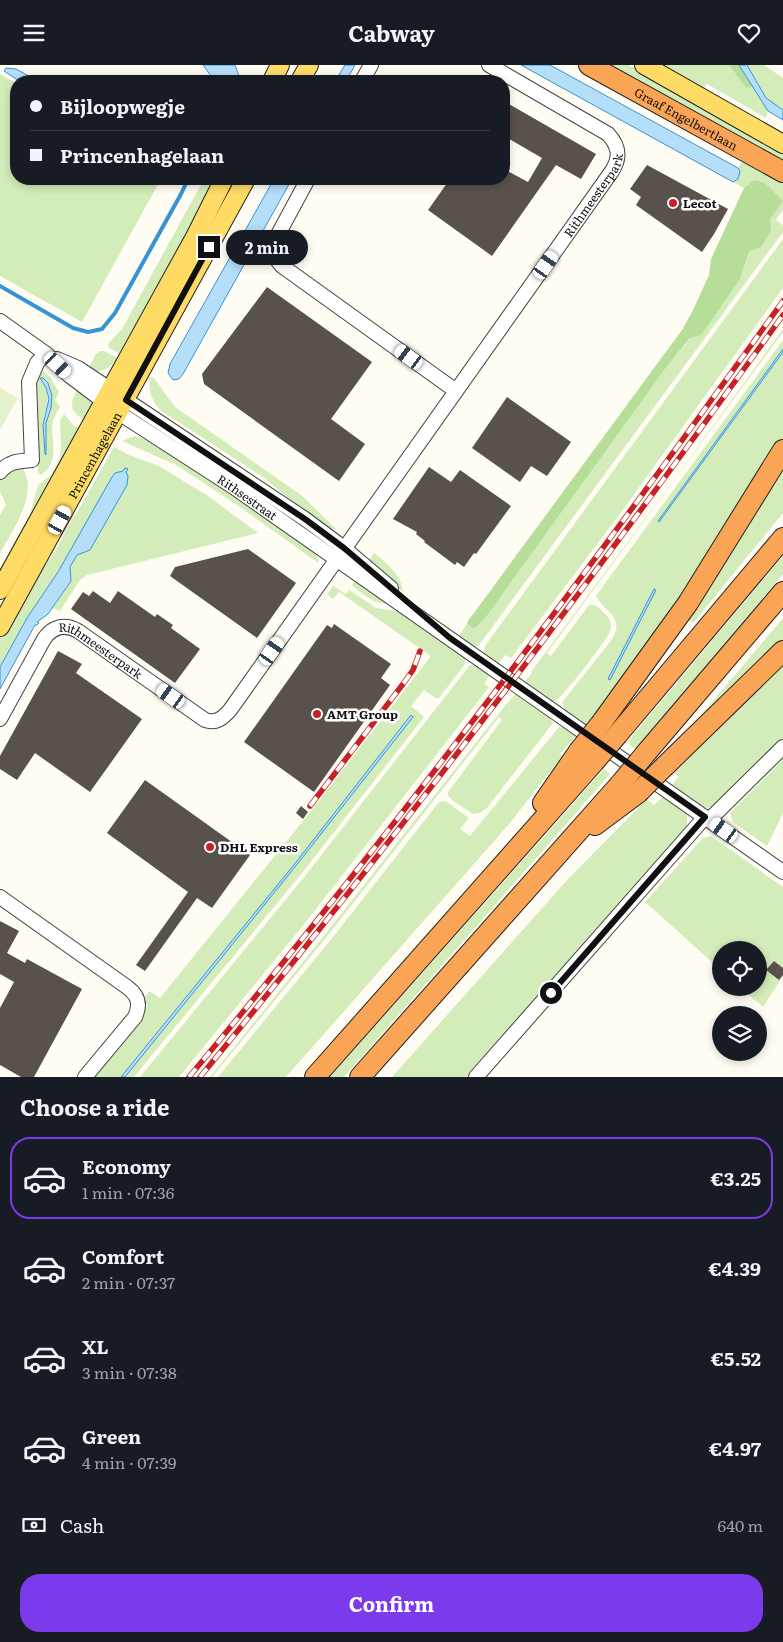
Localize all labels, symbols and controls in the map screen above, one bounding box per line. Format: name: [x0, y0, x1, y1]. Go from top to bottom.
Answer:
text: Cabway: [348, 16, 435, 49]
icon: menu: [20, 19, 48, 47]
icon: heart: [735, 19, 763, 47]
street label: Graaf Engelbertlaan: [631, 83, 741, 154]
text: Bijloopwegje: [60, 92, 185, 120]
text: Princenhagelaan: [60, 141, 224, 169]
street label: Rithmeesterpark: [559, 152, 627, 241]
place label: Lecot: [683, 194, 717, 212]
marker: Lecot: [667, 197, 679, 209]
callout: 2 min: [226, 229, 309, 265]
text: 2 min: [245, 235, 289, 259]
route end: [198, 236, 220, 258]
car: [531, 248, 560, 282]
car: [392, 342, 425, 372]
car: [41, 349, 74, 381]
street label: Princenhagelaan: [63, 409, 125, 502]
street label: Rithsestraat: [214, 470, 281, 524]
car: [46, 503, 73, 537]
street label: Rithmeesterpark: [58, 618, 147, 683]
car: [257, 634, 286, 668]
car: [154, 681, 187, 711]
place label: AMT Group: [327, 705, 398, 723]
marker: AMT Group: [311, 708, 323, 720]
car: [707, 815, 740, 845]
place label: DHL Express: [220, 838, 298, 856]
marker: DHL Express: [204, 841, 216, 853]
map controls: [712, 941, 767, 1061]
button: locate: [712, 941, 767, 996]
route start: [540, 982, 562, 1004]
button: layers: [712, 1006, 767, 1061]
text: Choose a ride: [20, 1090, 169, 1123]
text: Economy: [82, 1152, 171, 1180]
icon: car: [22, 1156, 67, 1201]
text: €3.25: [710, 1164, 761, 1192]
text: 1 min · 07:36: [82, 1180, 174, 1204]
text: Comfort: [82, 1242, 164, 1270]
icon: car: [22, 1246, 67, 1291]
text: €4.39: [709, 1254, 761, 1282]
text: 2 min · 07:37: [82, 1270, 175, 1294]
text: XL: [82, 1332, 109, 1360]
icon: car: [22, 1336, 67, 1381]
text: €5.52: [711, 1344, 761, 1372]
text: 3 min · 07:38: [82, 1360, 177, 1384]
text: Green: [82, 1422, 141, 1450]
icon: car: [22, 1426, 67, 1471]
text: €4.97: [709, 1434, 761, 1462]
text: 4 min · 07:39: [82, 1450, 176, 1474]
icon: cash: [20, 1511, 48, 1539]
text: Cash: [60, 1511, 104, 1539]
text: 640 m: [718, 1513, 763, 1537]
button: Confirm: [20, 1574, 763, 1632]

